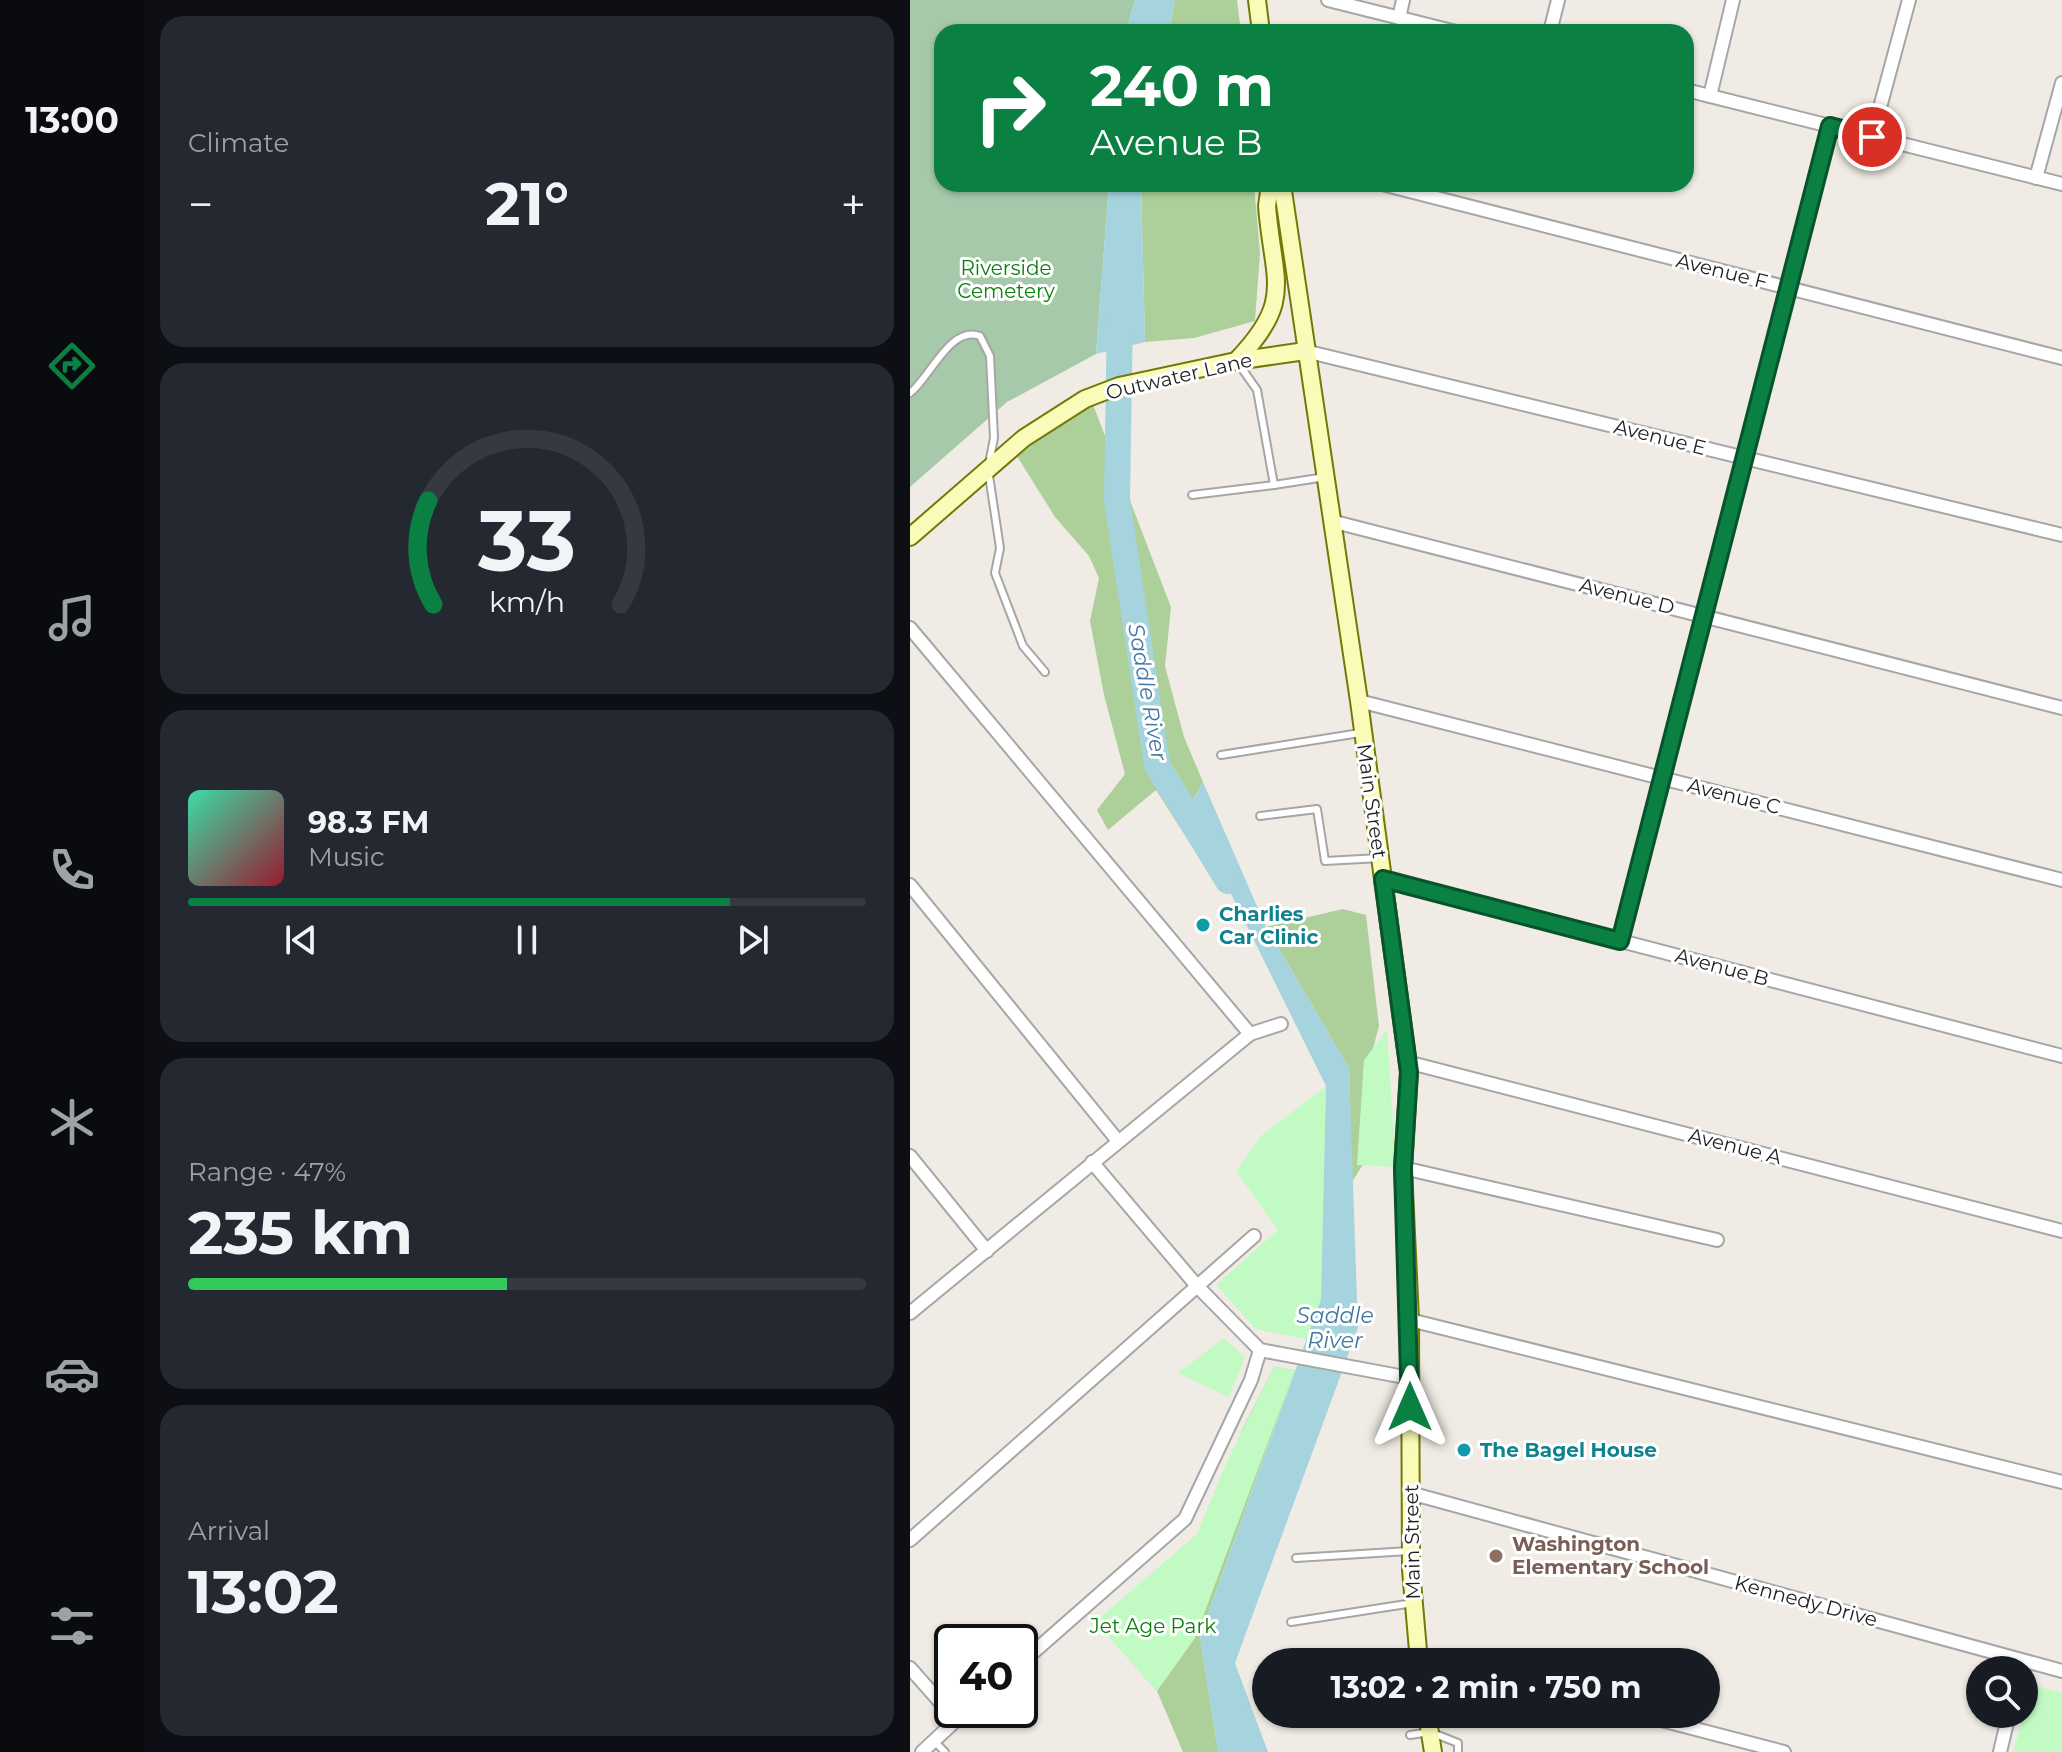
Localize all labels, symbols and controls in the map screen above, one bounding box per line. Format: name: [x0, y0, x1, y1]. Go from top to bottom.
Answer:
text: 240 m: [1090, 52, 1274, 120]
icon: right: [958, 56, 1062, 160]
text: 13:00: [25, 98, 119, 142]
pin: [1838, 103, 1906, 171]
icon: arrive: [1850, 115, 1894, 159]
text: Avenue B: [1090, 120, 1262, 164]
text: Climate: [188, 127, 289, 159]
text: 21°: [485, 167, 569, 240]
text: −: [188, 177, 213, 231]
text: +: [841, 177, 866, 231]
street label: Avenue F: [1674, 248, 1770, 294]
park label: Riverside Cemetery: [957, 256, 1055, 303]
icon: directions: [44, 338, 100, 394]
street label: Outwater Lane: [1104, 348, 1254, 404]
street label: Avenue E: [1611, 414, 1709, 460]
text: 33: [477, 489, 576, 591]
street label: Avenue D: [1577, 573, 1677, 619]
text: km/h: [489, 584, 565, 619]
icon: music: [44, 590, 100, 646]
water label: Saddle River: [1122, 621, 1173, 764]
street label: Main Street: [1352, 742, 1392, 860]
street label: Avenue C: [1685, 773, 1783, 819]
text: 98.3 FM: [308, 804, 429, 841]
text: Music: [308, 841, 385, 873]
icon: phone: [44, 842, 100, 898]
place label: Charlies Car Clinic: [1219, 902, 1318, 949]
marker: Charlies Car Clinic: [1194, 916, 1212, 934]
icon: previous: [279, 918, 323, 962]
icon: pause: [505, 918, 549, 962]
icon: next: [731, 918, 775, 962]
street label: Avenue B: [1673, 943, 1771, 991]
icon: climate: [44, 1094, 100, 1150]
street label: Avenue A: [1686, 1123, 1785, 1169]
text: Range · 47%: [188, 1156, 346, 1188]
text: 235 km: [188, 1196, 413, 1269]
water label: Saddle River: [1296, 1302, 1374, 1354]
icon: car: [44, 1346, 100, 1402]
position arrow: [1368, 1365, 1452, 1449]
place label: The Bagel House: [1480, 1438, 1657, 1462]
marker: The Bagel House: [1455, 1441, 1473, 1459]
street label: Main Street: [1399, 1484, 1425, 1600]
text: Arrival: [188, 1515, 270, 1547]
place label: Washington Elementary School: [1512, 1532, 1709, 1579]
marker: Washington Elementary School: [1487, 1547, 1505, 1565]
text: 13:02: [188, 1555, 339, 1628]
street label: Kennedy Drive: [1732, 1570, 1880, 1632]
icon: filters: [44, 1598, 100, 1654]
park label: Jet Age Park: [1089, 1614, 1216, 1638]
speed limit sign: 40: [934, 1624, 1038, 1728]
map controls: [1966, 1656, 2038, 1728]
button: search: [1966, 1656, 2038, 1728]
text: 13:02 · 2 min · 750 m: [1330, 1669, 1642, 1706]

